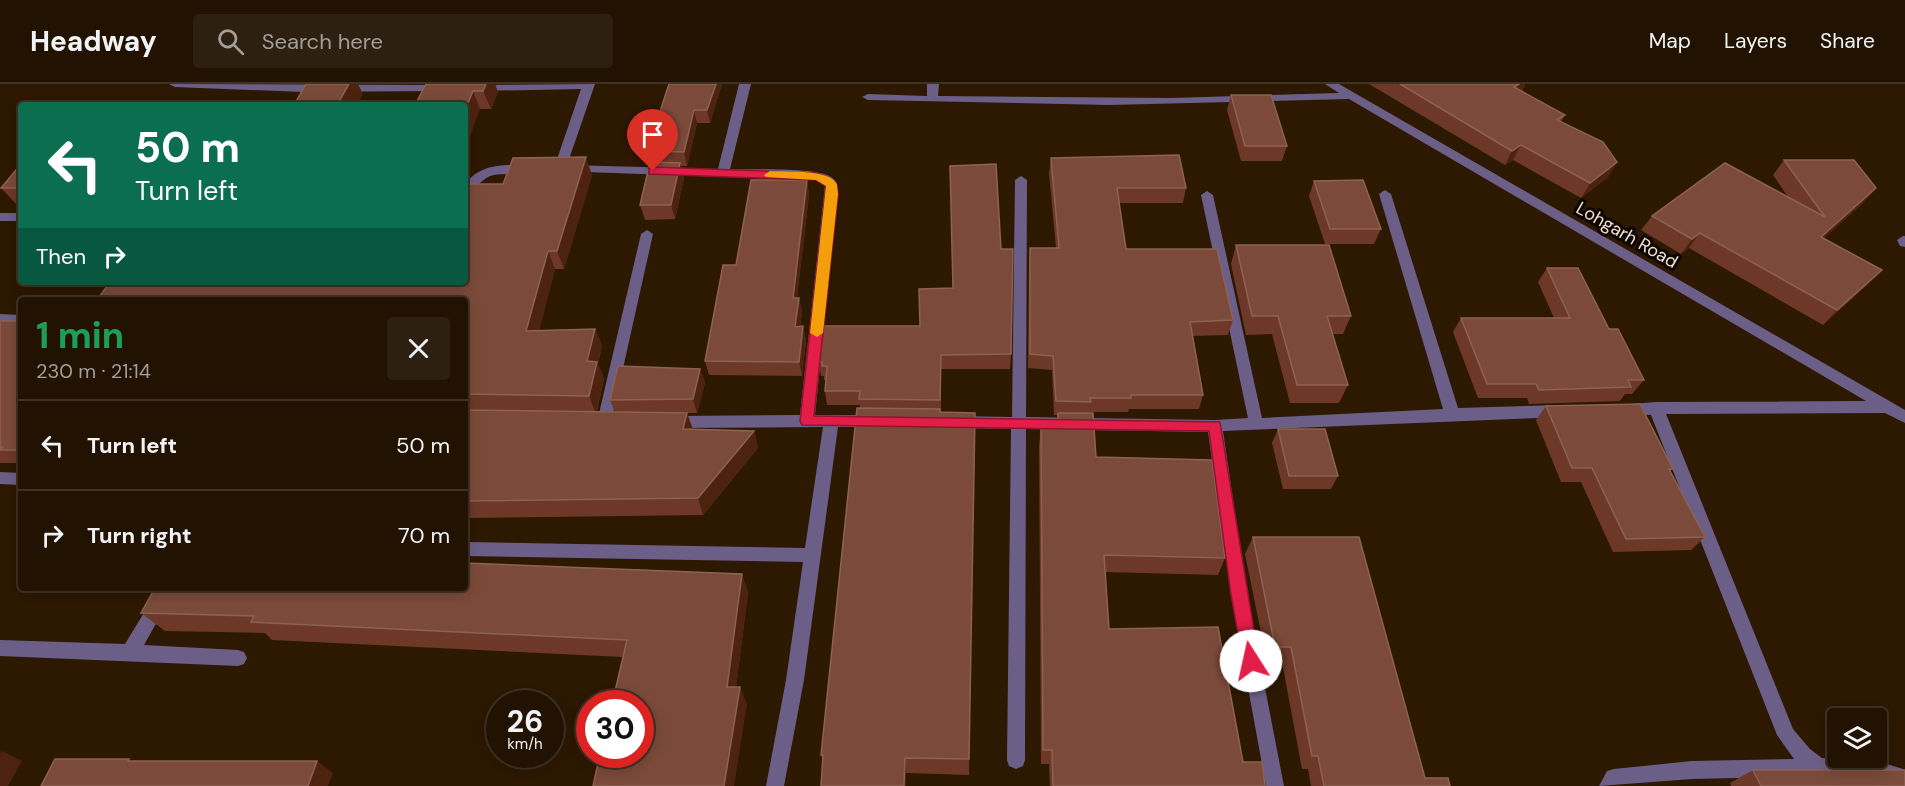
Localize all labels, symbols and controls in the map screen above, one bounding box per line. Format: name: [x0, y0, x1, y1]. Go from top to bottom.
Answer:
search box: [193, 14, 613, 68]
text: Headway: [30, 23, 157, 60]
icon: search: [214, 25, 247, 58]
text: Search here: [262, 27, 383, 56]
text: Map: [1649, 27, 1691, 55]
text: Layers: [1724, 27, 1787, 55]
text: Share: [1820, 27, 1875, 55]
pin: [627, 109, 678, 171]
icon: arrive: [636, 118, 669, 151]
text: 50 m: [135, 120, 240, 175]
icon: left: [36, 126, 114, 204]
text: Turn left: [135, 173, 238, 208]
street label: Lohgarh Road: [1572, 196, 1682, 274]
icon: right: [98, 240, 131, 273]
text: Then: [36, 242, 86, 271]
text: 1 min: [36, 312, 124, 359]
button: close: [387, 317, 450, 380]
text: 230 m · 21:14: [36, 358, 151, 384]
icon: left: [36, 429, 69, 462]
text: Turn left: [87, 431, 177, 460]
text: 50 m: [396, 431, 450, 460]
icon: right: [36, 519, 69, 552]
text: Turn right: [87, 521, 192, 550]
text: 70 m: [398, 521, 450, 550]
position arrow: [1219, 629, 1283, 693]
speed limit sign: 30: [576, 690, 654, 768]
text: 26: [507, 702, 543, 741]
map controls: [1827, 708, 1887, 768]
button: layers: [1827, 708, 1887, 768]
text: km/h: [507, 734, 543, 754]

